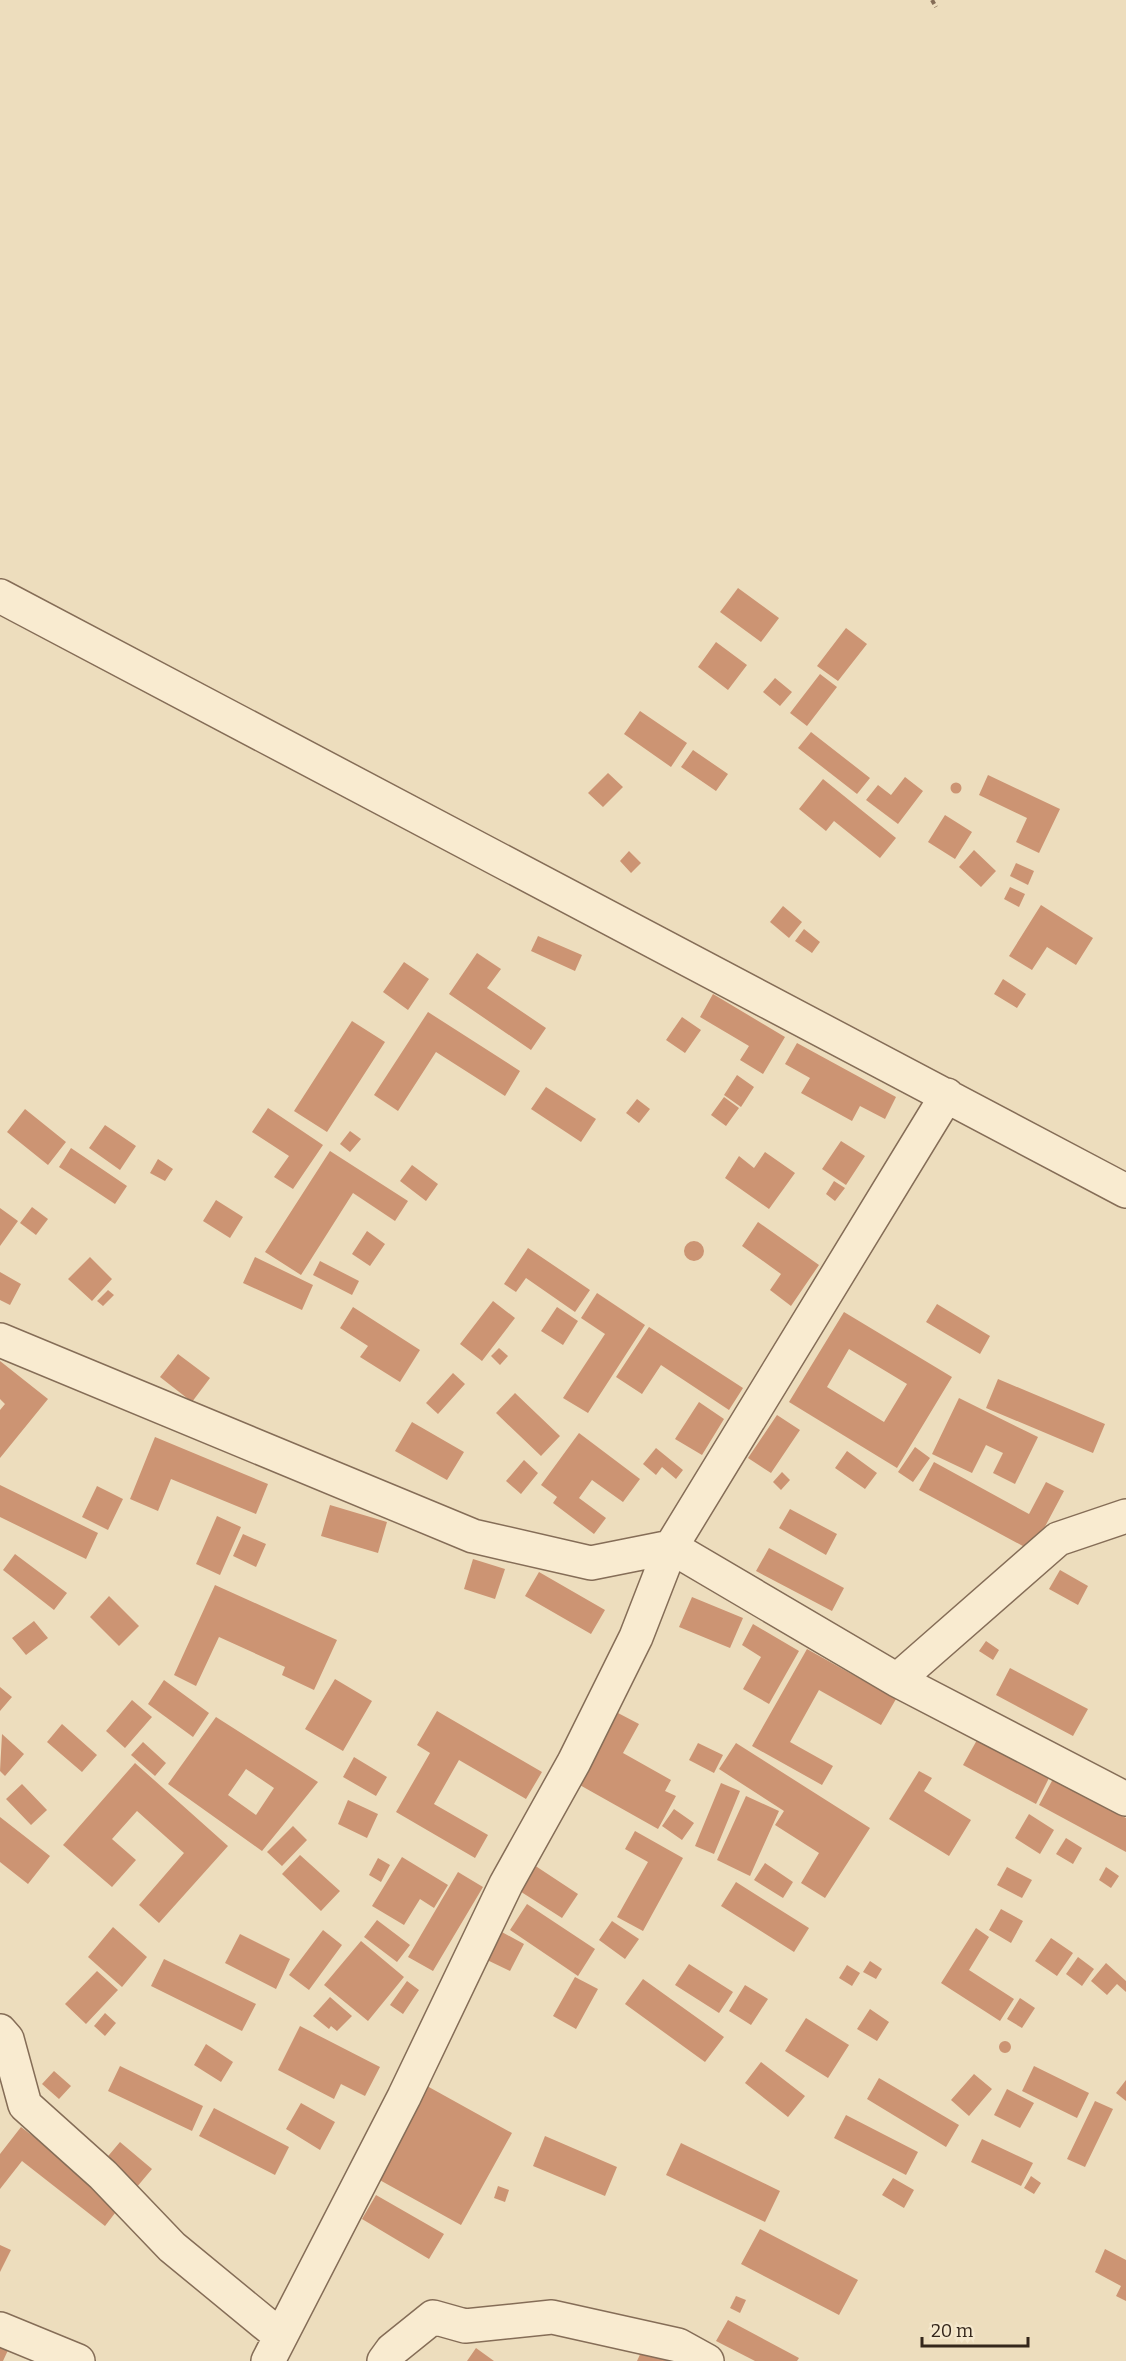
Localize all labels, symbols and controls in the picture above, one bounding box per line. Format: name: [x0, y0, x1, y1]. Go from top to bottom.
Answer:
scale bar: [922, 2310, 1028, 2348]
text: 20 m: [931, 2320, 973, 2342]

